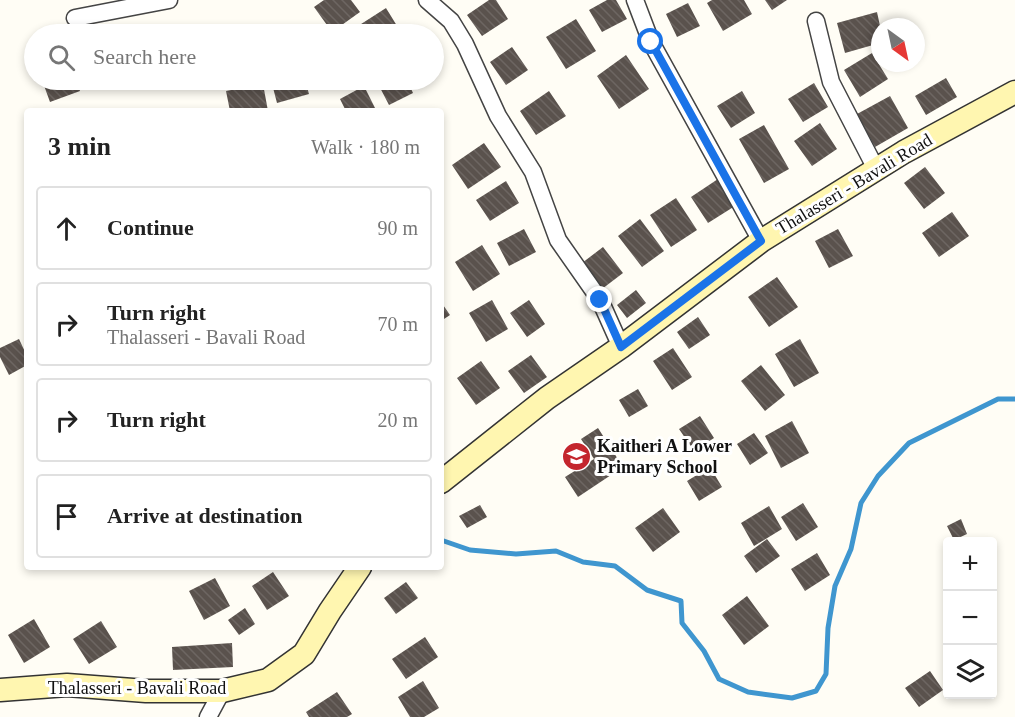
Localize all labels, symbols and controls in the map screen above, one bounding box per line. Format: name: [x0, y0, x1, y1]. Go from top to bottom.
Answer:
north arrow: [871, 18, 925, 72]
search box: [24, 24, 444, 90]
route start: [637, 28, 663, 54]
icon: search: [45, 41, 78, 74]
text: Search here: [93, 44, 196, 69]
street label: Thalasseri - Bavali Road: [772, 129, 936, 239]
text: 3 min: [48, 132, 111, 161]
text: Walk · 180 m: [311, 136, 420, 158]
icon: ahead: [50, 212, 83, 245]
text: Continue: [107, 215, 194, 240]
text: 90 m: [377, 217, 418, 239]
route end: [586, 286, 612, 312]
text: Turn right: [107, 300, 206, 325]
icon: right: [50, 308, 83, 341]
text: 70 m: [377, 313, 418, 335]
text: Thalasseri - Bavali Road: [107, 326, 305, 348]
icon: right: [50, 404, 83, 437]
text: Turn right: [107, 407, 206, 432]
text: 20 m: [377, 409, 418, 431]
place label: Kaitheri A Lower Primary School: [597, 436, 732, 477]
school or university icon: Kaitheri A Lower Primary School: [560, 440, 592, 472]
icon: arrive: [50, 500, 83, 533]
text: Arrive at destination: [107, 503, 303, 528]
map controls: [943, 537, 997, 699]
button: +: [943, 537, 997, 591]
button: −: [943, 591, 997, 645]
button: layers: [943, 645, 997, 699]
street label: Thalasseri - Bavali Road: [48, 678, 226, 698]

